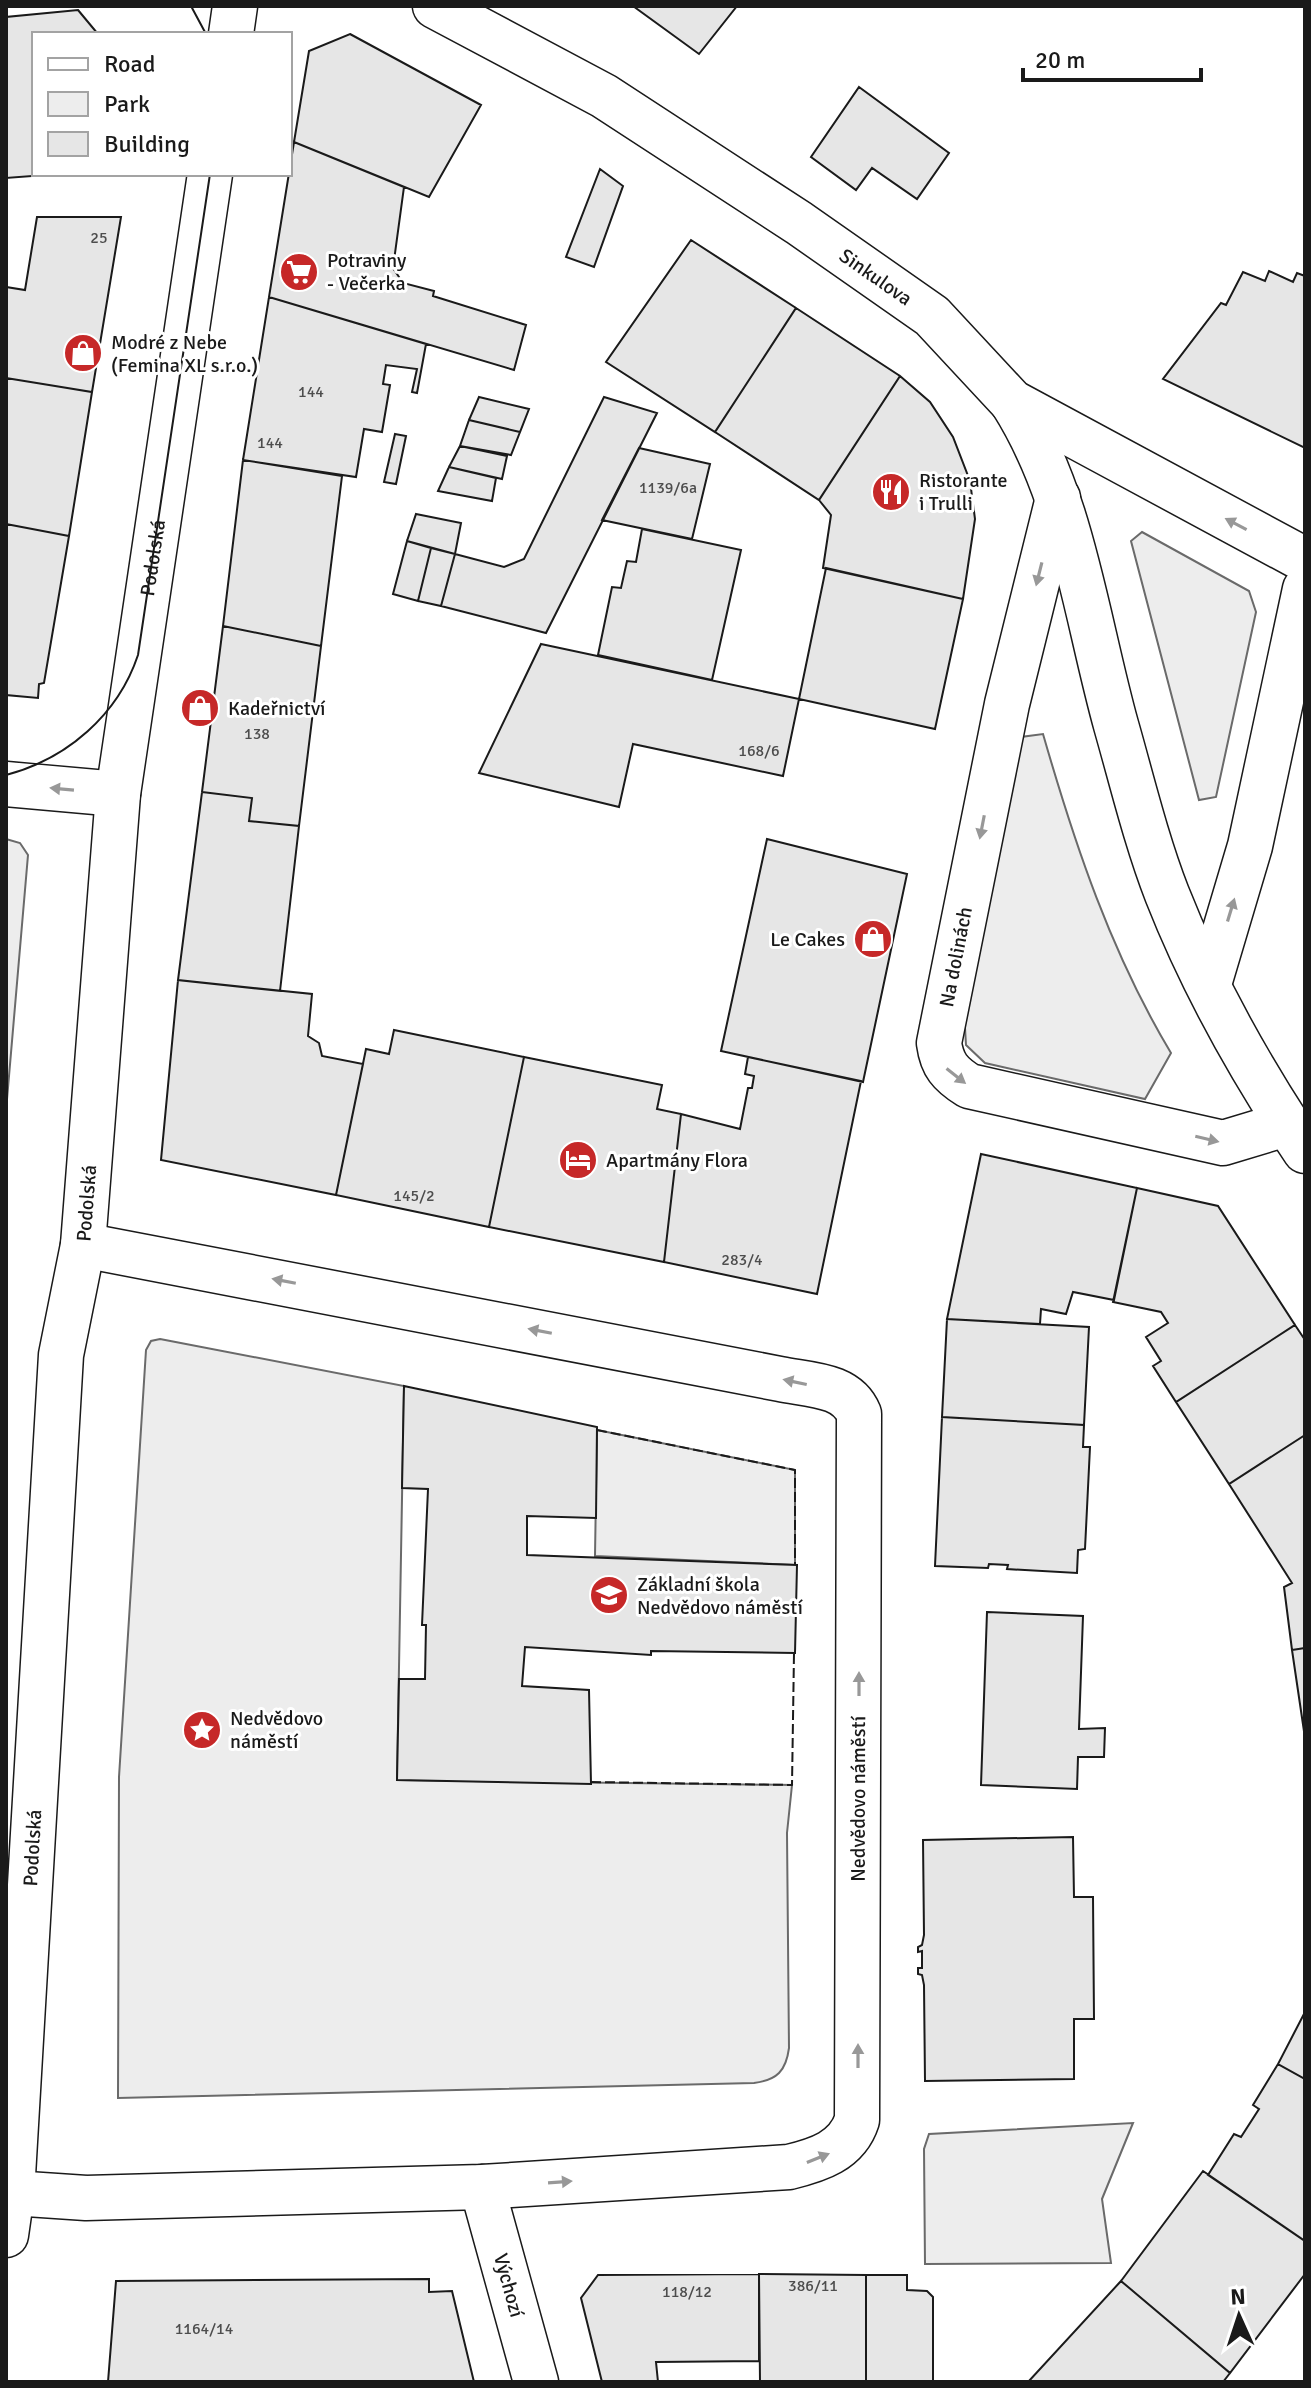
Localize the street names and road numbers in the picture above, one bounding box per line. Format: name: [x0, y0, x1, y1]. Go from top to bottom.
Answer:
street label: Sinkulova: [835, 243, 917, 311]
street label: Podolská: [134, 518, 171, 598]
street label: Na dolinách: [934, 905, 978, 1009]
street label: Podolská: [71, 1164, 102, 1243]
street label: Nedvědovo náměstí: [845, 1715, 871, 1882]
street label: Podolská: [17, 1809, 47, 1887]
street label: Výchozí: [488, 2251, 530, 2321]

